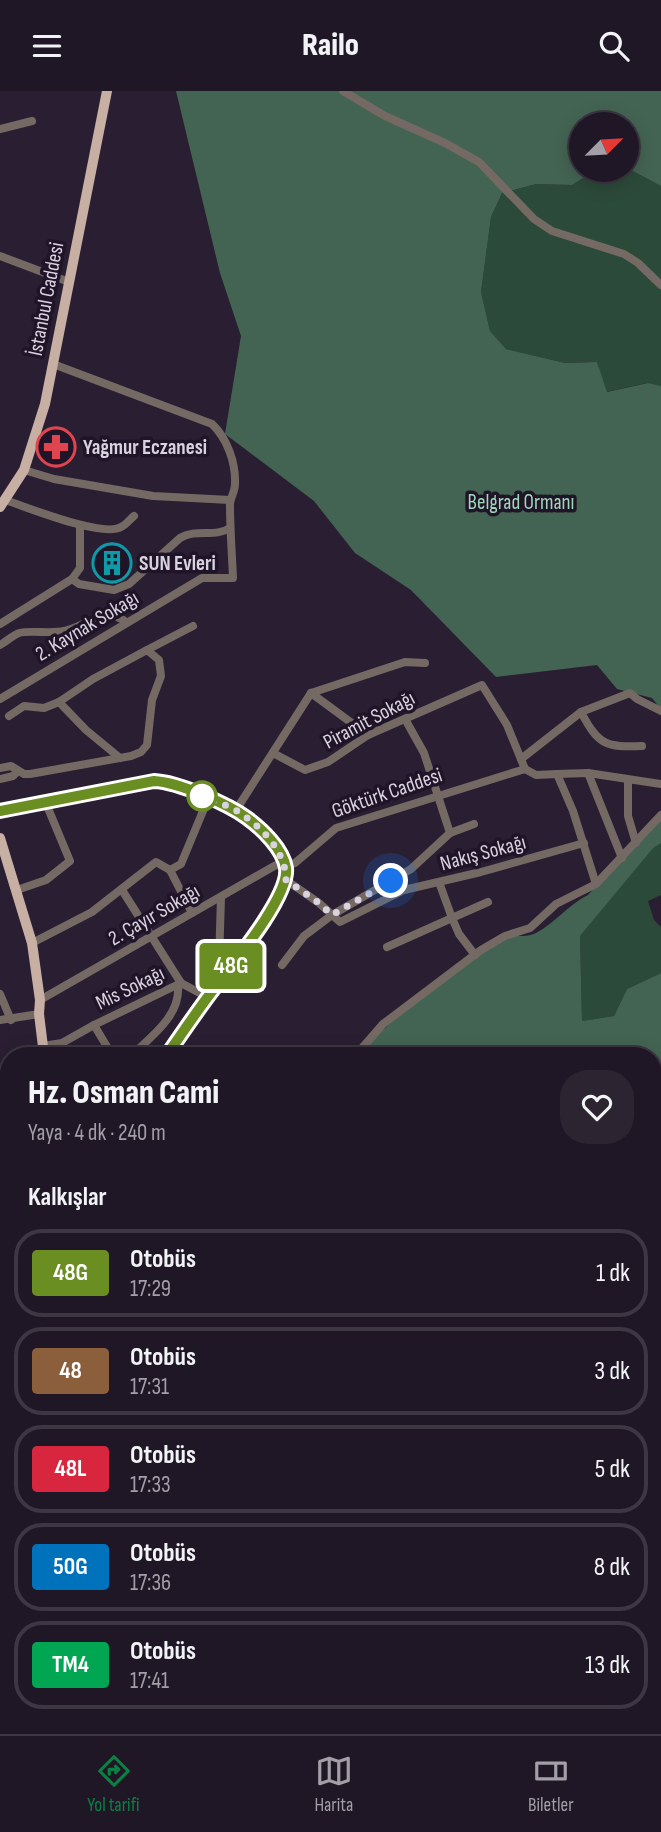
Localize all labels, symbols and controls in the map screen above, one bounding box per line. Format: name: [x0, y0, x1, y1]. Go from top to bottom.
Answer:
text: Railo: [302, 26, 359, 65]
icon: menu: [28, 27, 66, 65]
icon: search: [595, 27, 633, 65]
north arrow: [569, 112, 639, 182]
map controls: [569, 112, 639, 182]
street label: İstanbul Caddesi: [23, 240, 69, 358]
pharmacy icon: Yağmur Eczanesi: [35, 426, 77, 468]
place label: Yağmur Eczanesi: [83, 435, 207, 460]
park label: Belgrad Ormanı: [468, 490, 574, 515]
building icon: SUN Evleri: [91, 542, 133, 584]
place label: SUN Evleri: [139, 551, 216, 576]
street label: 2. Kaynak Sokağı: [31, 585, 143, 667]
street label: Piramit Sokağı: [319, 686, 419, 754]
street label: Göktürk Caddesi: [328, 762, 446, 824]
unlabelled marker: [187, 781, 217, 811]
street label: Nakış Sokağı: [437, 830, 529, 876]
your location: [373, 863, 408, 898]
street label: 2. Çayır Sokağı: [104, 879, 204, 951]
line badge: 48G: [191, 943, 271, 989]
text: 48G: [213, 951, 249, 980]
street label: Mis Sokağı: [92, 961, 168, 1015]
button: heart: [560, 1070, 634, 1144]
text: Hz. Osman Cami: [28, 1073, 219, 1113]
text: Yaya · 4 dk · 240 m: [28, 1119, 166, 1147]
text: Kalkışlar: [28, 1182, 107, 1213]
text: Otobüs: [130, 1244, 196, 1275]
text: 48G: [53, 1258, 88, 1287]
text: 1 dk: [596, 1258, 630, 1289]
text: 17:29: [130, 1275, 171, 1303]
text: Otobüs: [130, 1342, 196, 1373]
text: 48: [59, 1356, 82, 1385]
text: 3 dk: [594, 1356, 630, 1387]
text: 17:31: [130, 1373, 169, 1401]
text: Otobüs: [130, 1440, 196, 1471]
text: 48L: [55, 1454, 86, 1483]
text: 5 dk: [595, 1454, 630, 1485]
text: 17:33: [130, 1471, 171, 1499]
text: Otobüs: [130, 1538, 196, 1569]
text: 50G: [53, 1552, 88, 1581]
text: 8 dk: [594, 1552, 630, 1583]
text: 17:36: [130, 1569, 171, 1597]
text: Otobüs: [130, 1636, 196, 1667]
text: TM4: [52, 1650, 89, 1679]
text: 13 dk: [585, 1650, 630, 1681]
text: 17:41: [130, 1667, 169, 1695]
tab: Yol tarifi: [87, 1752, 140, 1817]
tab: Harita: [314, 1752, 353, 1817]
tab: Biletler: [528, 1752, 574, 1817]

